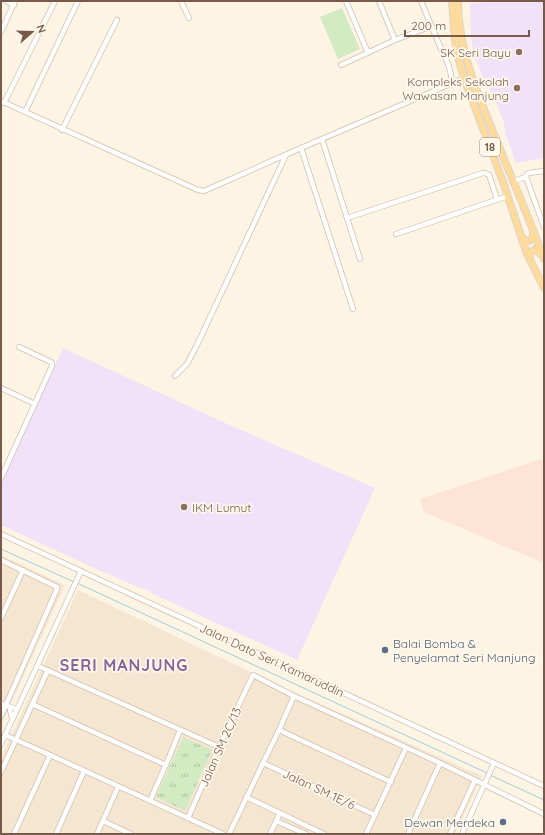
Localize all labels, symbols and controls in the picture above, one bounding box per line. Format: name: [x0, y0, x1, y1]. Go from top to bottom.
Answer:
north arrow: [12, 12, 52, 52]
scale bar: [405, 12, 529, 38]
text: 200 m: [411, 18, 446, 33]
text: N: [33, 22, 49, 35]
place label: SK Seri Bayu: [440, 45, 511, 60]
marker: SK Seri Bayu: [514, 47, 524, 57]
place label: Kompleks Sekolah Wawasan Manjung: [402, 74, 509, 103]
marker: Kompleks Sekolah Wawasan Manjung: [512, 83, 522, 93]
road number: 18: [480, 138, 500, 156]
place label: IKM Lumut: [192, 500, 251, 515]
marker: IKM Lumut: [179, 502, 189, 512]
street label: Jalan Dato Seri Kamaruddin: [197, 620, 347, 700]
place label: Balai Bomba & Penyelamat Seri Manjung: [393, 636, 535, 665]
marker: Balai Bomba & Penyelamat Seri Manjung: [380, 645, 390, 655]
district label: SERI MANJUNG: [60, 655, 188, 675]
street label: Jalan SM 2C/13: [196, 705, 244, 789]
street label: Jalan SM 1E/6: [280, 766, 358, 813]
place label: Dewan Merdeka: [404, 815, 495, 830]
marker: Dewan Merdeka: [498, 817, 508, 827]

